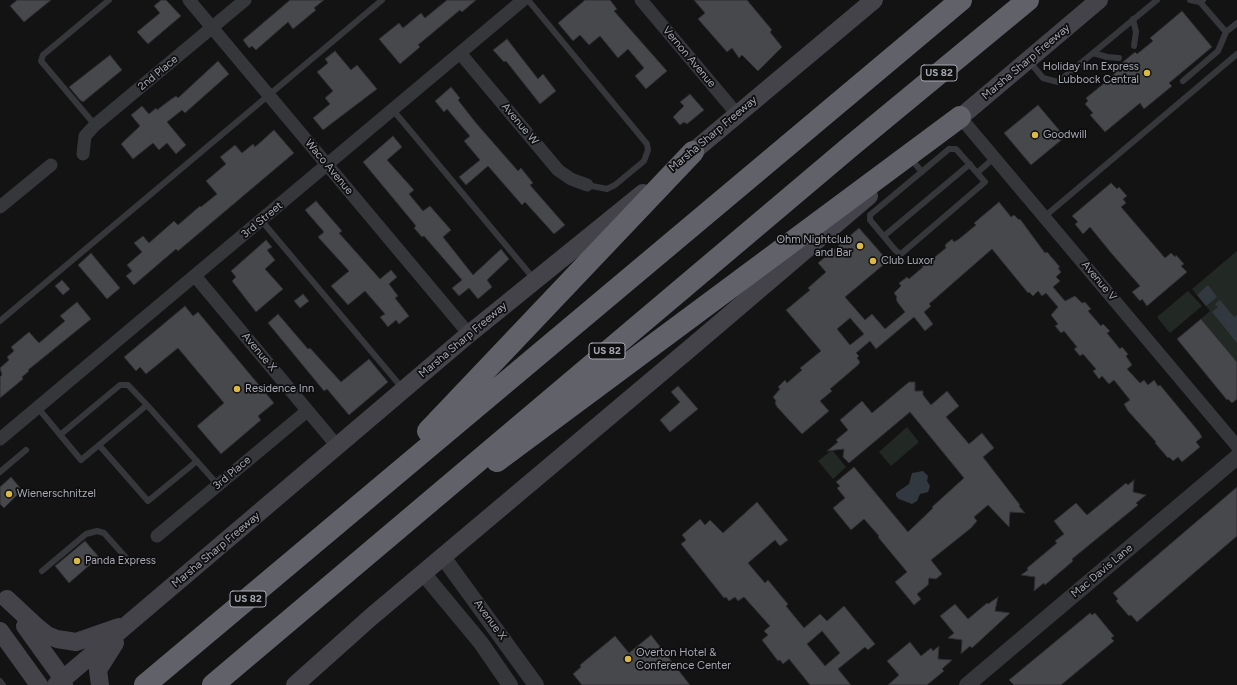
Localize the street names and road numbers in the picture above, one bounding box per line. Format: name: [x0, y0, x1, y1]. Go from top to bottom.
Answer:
street label: Marsha Sharp Freeway: [979, 21, 1073, 103]
street label: Vernon Avenue: [660, 24, 718, 90]
street label: 2nd Place: [135, 53, 181, 93]
road number: US 82: [921, 65, 957, 81]
street label: Marsha Sharp Freeway: [666, 93, 760, 175]
street label: Avenue W: [499, 100, 541, 148]
street label: Waco Avenue: [302, 137, 356, 197]
street label: 3rd Street: [239, 199, 285, 241]
street label: Avenue V: [1079, 259, 1119, 303]
street label: Marsha Sharp Freeway: [416, 299, 510, 381]
street label: Avenue X: [239, 330, 279, 374]
road number: US 82: [589, 343, 625, 359]
street label: 3rd Place: [210, 453, 254, 493]
street label: Marsha Sharp Freeway: [169, 509, 263, 591]
street label: Mac Davis Lane: [1069, 541, 1135, 601]
road number: US 82: [230, 591, 266, 607]
street label: Avenue X: [471, 597, 509, 643]

